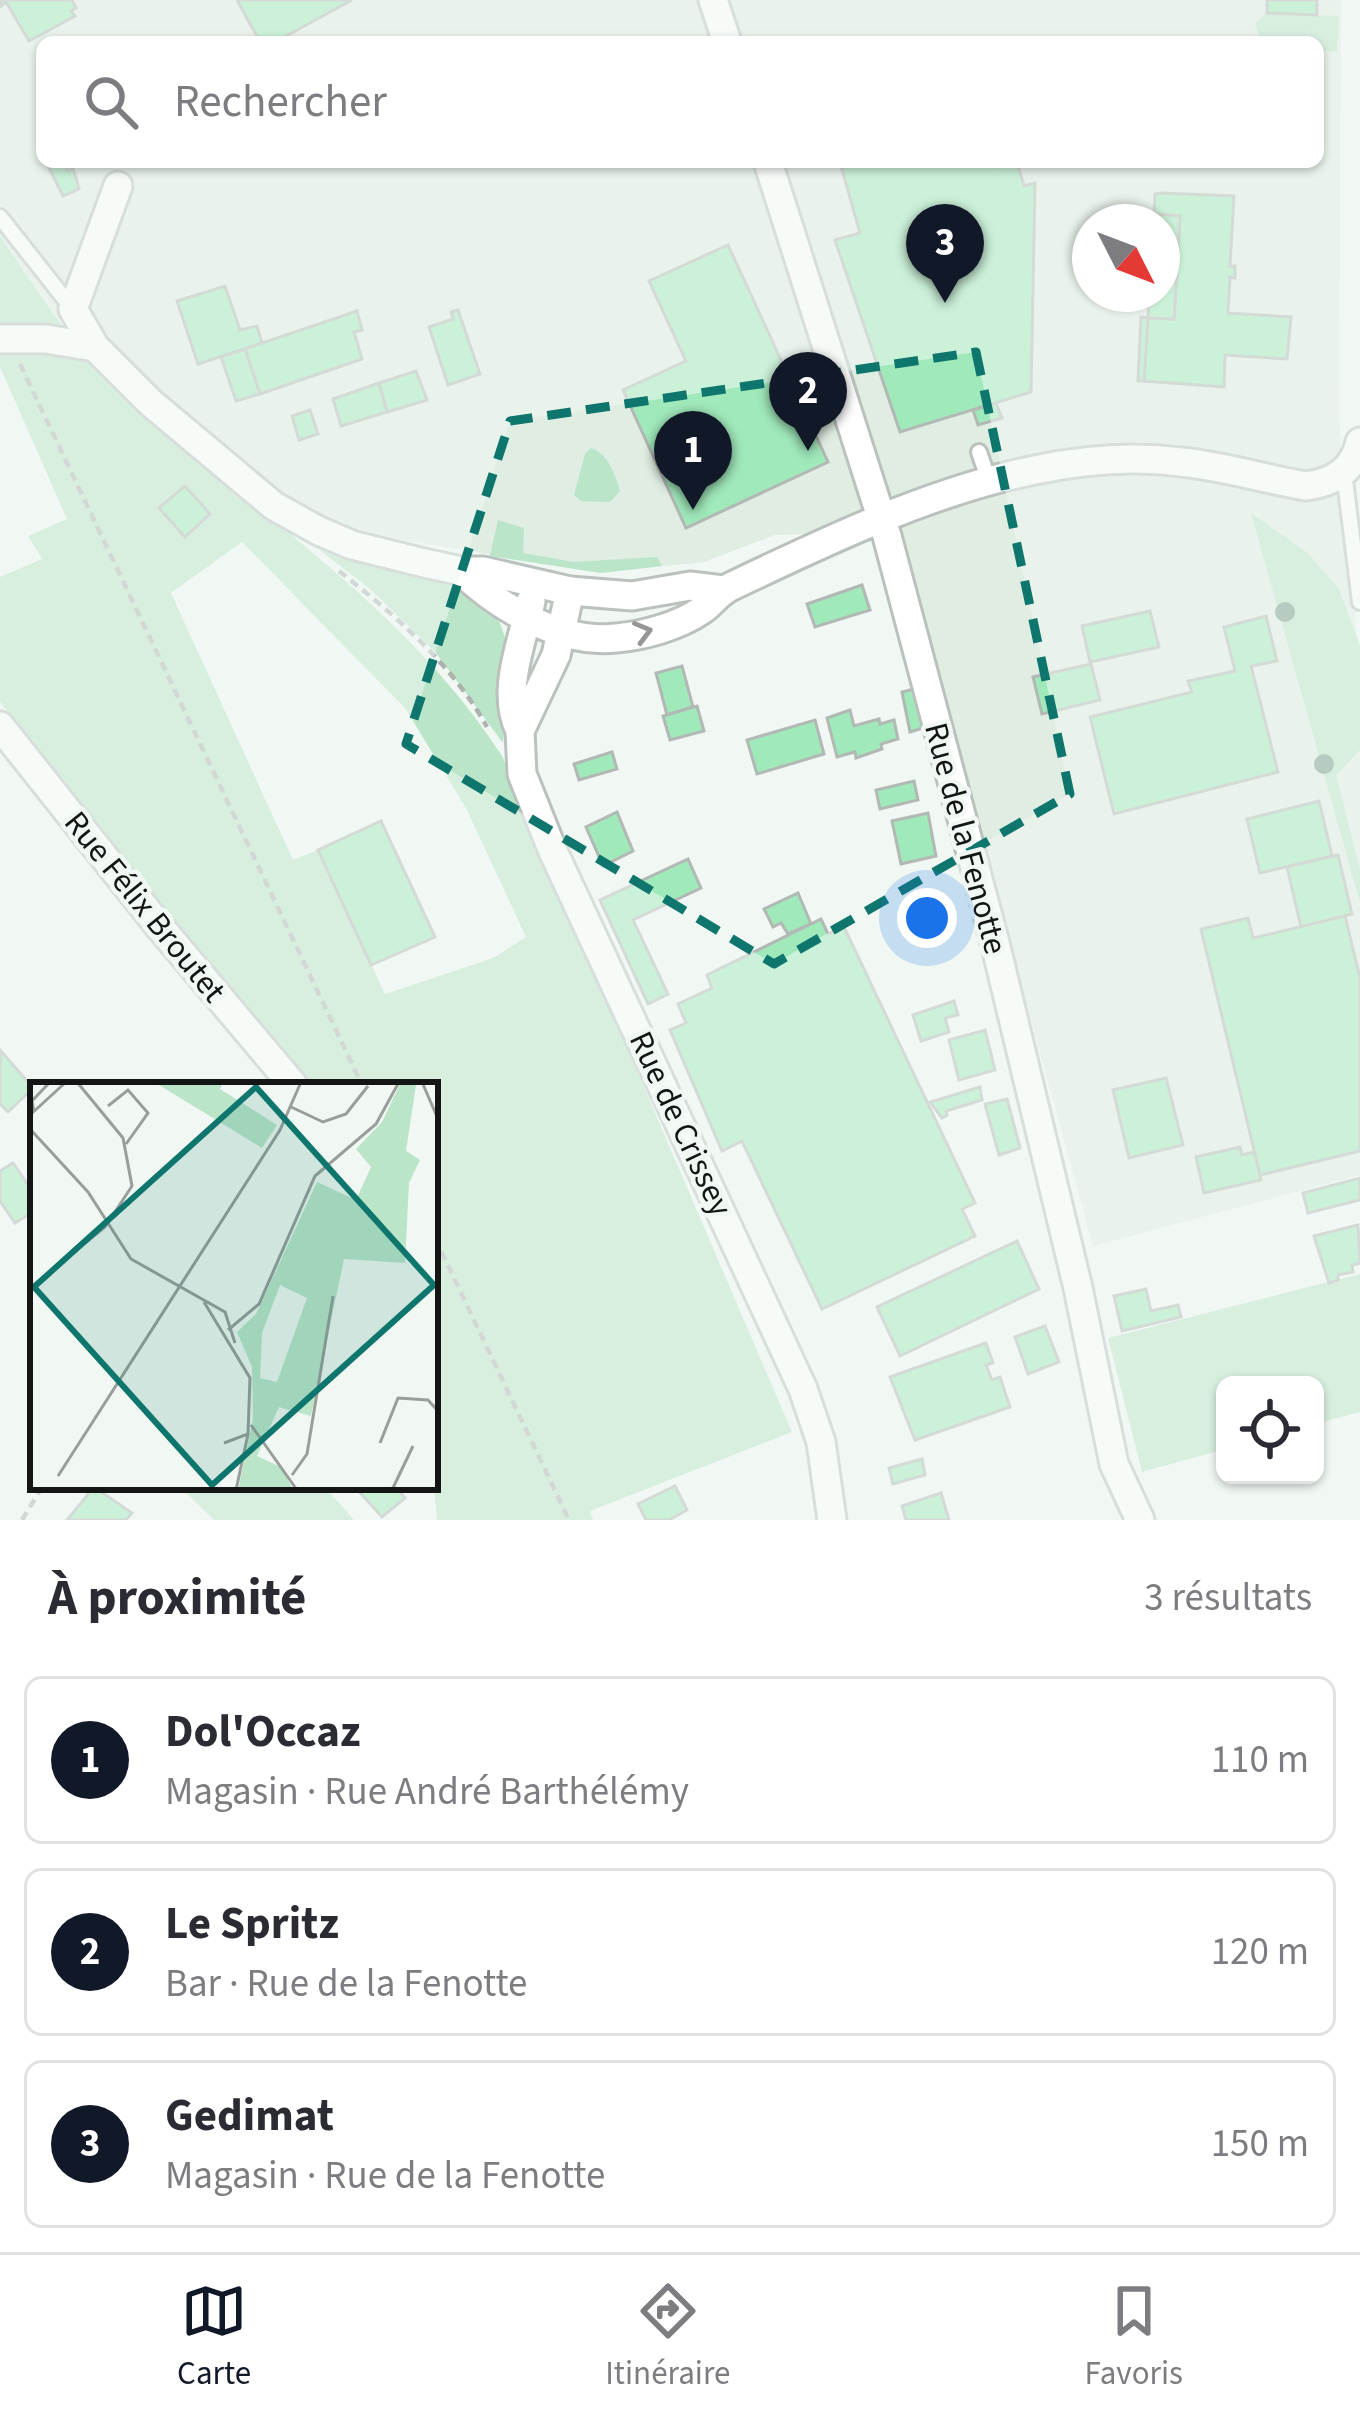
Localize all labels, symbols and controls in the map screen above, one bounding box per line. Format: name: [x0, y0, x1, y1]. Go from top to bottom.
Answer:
search box: [36, 36, 1324, 168]
icon: search: [78, 69, 144, 135]
text: Rechercher: [174, 70, 387, 134]
pin: 3: [906, 204, 984, 303]
north arrow: [1072, 204, 1180, 312]
pin: 2: [769, 352, 847, 451]
pin: 1: [654, 411, 732, 510]
one-way arrow: [632, 621, 653, 646]
street label: Rue de la Fenotte: [912, 717, 1019, 959]
street label: Rue Félix Broutet: [53, 801, 237, 1013]
your location: [897, 888, 957, 948]
street label: Rue de Crissey: [617, 1024, 744, 1224]
inset map: [30, 1082, 438, 1490]
map controls: [1216, 1376, 1324, 1484]
button: locate: [1216, 1376, 1324, 1484]
text: À proximité: [48, 1562, 306, 1634]
text: 3 résultats: [1144, 1570, 1312, 1626]
text: Dol'Occaz: [165, 1700, 361, 1764]
text: 1: [80, 1732, 100, 1788]
text: 110 m: [1211, 1732, 1309, 1788]
text: Magasin · Rue André Barthélémy: [165, 1764, 689, 1820]
text: Le Spritz: [165, 1892, 339, 1956]
text: 2: [80, 1924, 100, 1980]
text: 120 m: [1211, 1924, 1309, 1980]
text: Bar · Rue de la Fenotte: [165, 1956, 527, 2012]
text: Gedimat: [165, 2084, 334, 2148]
text: 3: [80, 2116, 100, 2172]
text: 150 m: [1211, 2116, 1309, 2172]
text: Magasin · Rue de la Fenotte: [165, 2148, 605, 2204]
tab: Carte: [177, 2278, 251, 2397]
tab: Itinéraire: [605, 2278, 730, 2397]
tab: Favoris: [1085, 2278, 1183, 2397]

